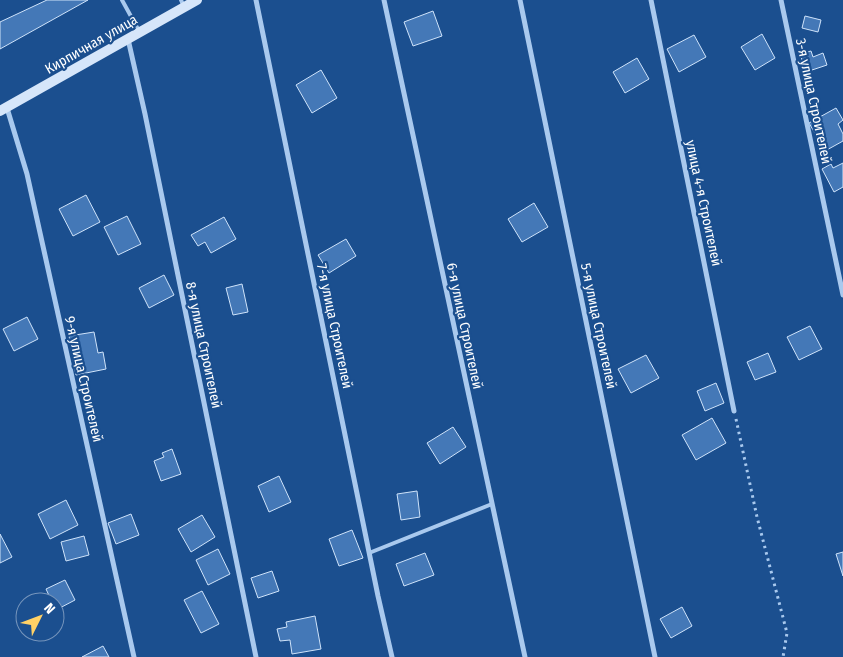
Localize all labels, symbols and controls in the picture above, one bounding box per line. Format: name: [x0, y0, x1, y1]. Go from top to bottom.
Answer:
street label: Кирпичная улица: [42, 11, 141, 78]
street label: 3-я улица Строителей: [792, 37, 835, 165]
street label: улица 4-я Строителей: [682, 138, 725, 268]
street label: 6-я улица Строителей: [443, 261, 486, 391]
street label: 7-я улица Строителей: [313, 262, 356, 390]
street label: 5-я улица Строителей: [577, 262, 620, 391]
street label: 8-я улица Строителей: [182, 280, 225, 410]
street label: 9-я улица Строителей: [61, 315, 106, 444]
north arrow: [15, 592, 65, 642]
text: N: [40, 600, 58, 617]

